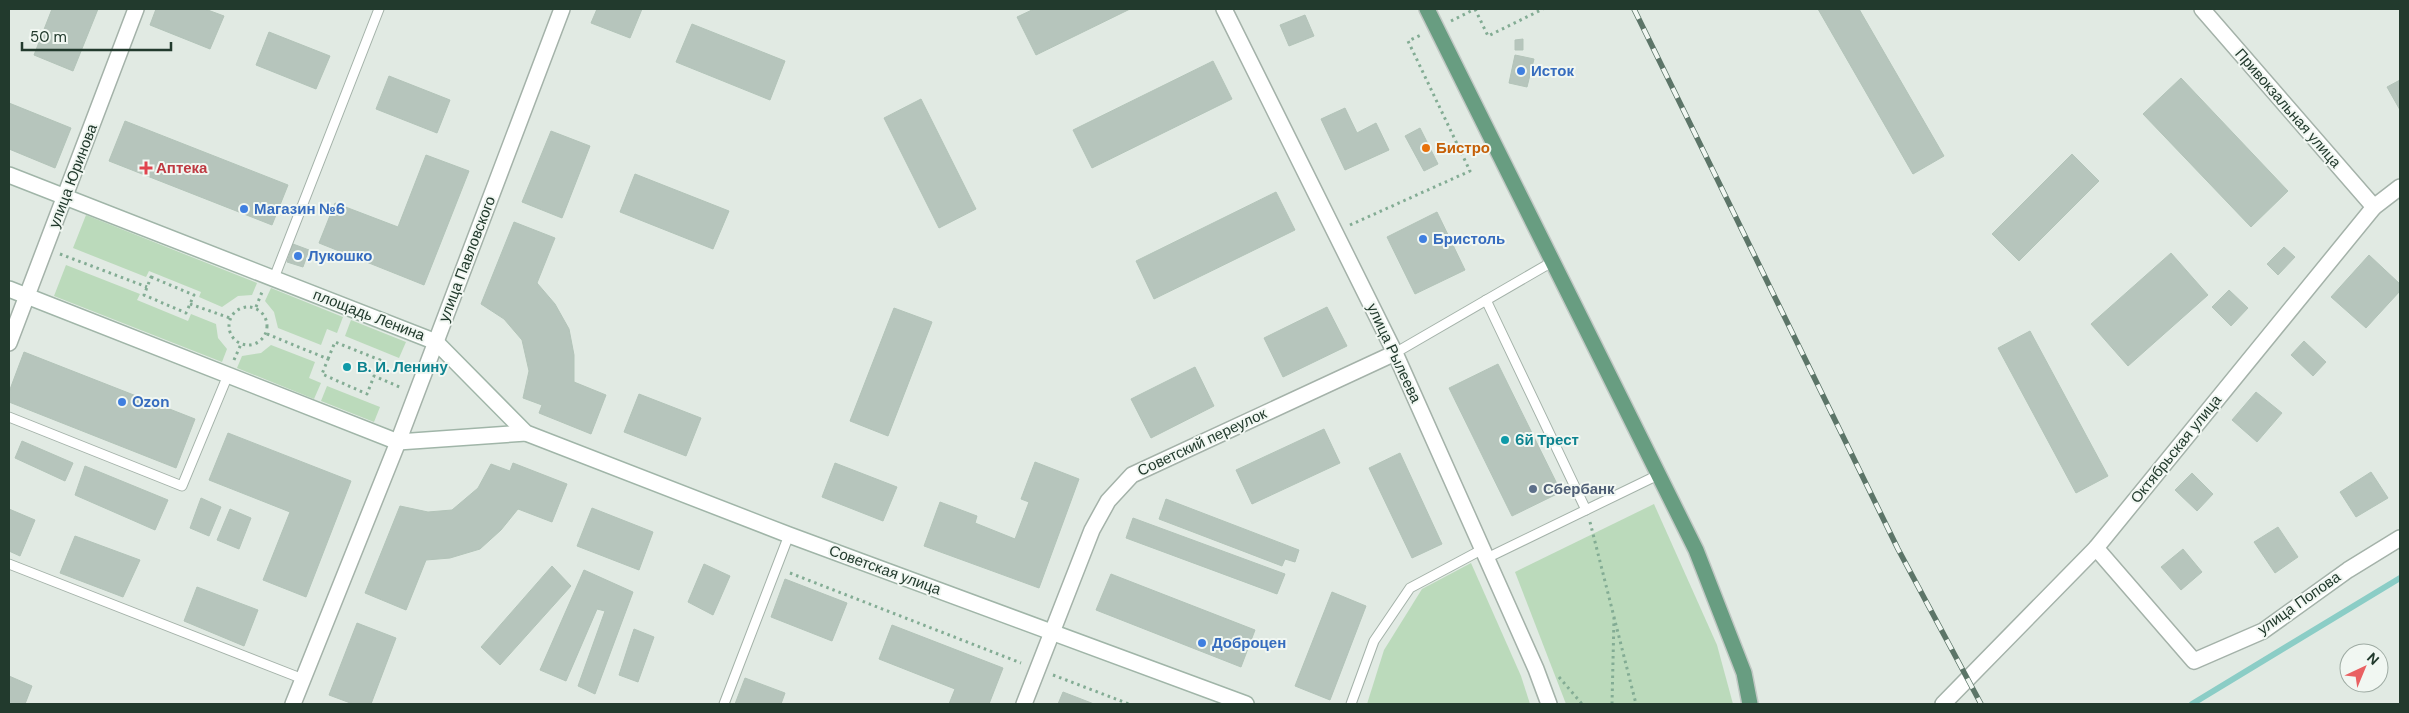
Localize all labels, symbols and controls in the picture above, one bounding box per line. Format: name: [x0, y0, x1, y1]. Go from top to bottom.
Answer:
scale bar: [22, 20, 171, 52]
text: 50 m: [30, 27, 67, 47]
street label: Привокзальная улица: [2231, 44, 2346, 172]
place label: Исток: [1531, 61, 1574, 81]
marker: Исток: [1515, 65, 1527, 77]
street label: улица Юринова: [44, 121, 102, 231]
place label: Бистро: [1436, 138, 1490, 158]
marker: Бистро: [1420, 142, 1432, 154]
place label: Аптека: [156, 158, 208, 178]
marker: Аптека: [140, 162, 152, 174]
street label: улица Павловского: [434, 193, 500, 325]
place label: Магазин №6: [254, 199, 345, 219]
marker: Магазин №6: [238, 203, 250, 215]
place label: Бристоль: [1433, 229, 1505, 249]
marker: Бристоль: [1417, 233, 1429, 245]
place label: Лукошко: [308, 246, 372, 266]
marker: Лукошко: [292, 250, 304, 262]
street label: площадь Ленина: [310, 285, 428, 346]
street label: улица Рылеева: [1362, 300, 1426, 407]
place label: В. И. Ленину: [357, 357, 448, 377]
marker: В. И. Ленину: [341, 361, 353, 373]
street label: Октябрьская улица: [2126, 390, 2226, 507]
place label: Ozon: [132, 392, 170, 412]
marker: Ozon: [116, 396, 128, 408]
street label: Советский переулок: [1134, 403, 1270, 481]
place label: 6й Трест: [1515, 430, 1579, 450]
marker: 6й Трест: [1499, 434, 1511, 446]
place label: Сбербанк: [1543, 479, 1615, 499]
marker: Сбербанк: [1527, 483, 1539, 495]
street label: Советская улица: [826, 540, 944, 600]
street label: улица Попова: [2254, 567, 2345, 639]
place label: Доброцен: [1212, 633, 1286, 653]
marker: Доброцен: [1196, 637, 1208, 649]
north arrow: [2339, 643, 2389, 693]
text: N: [2363, 649, 2383, 669]

